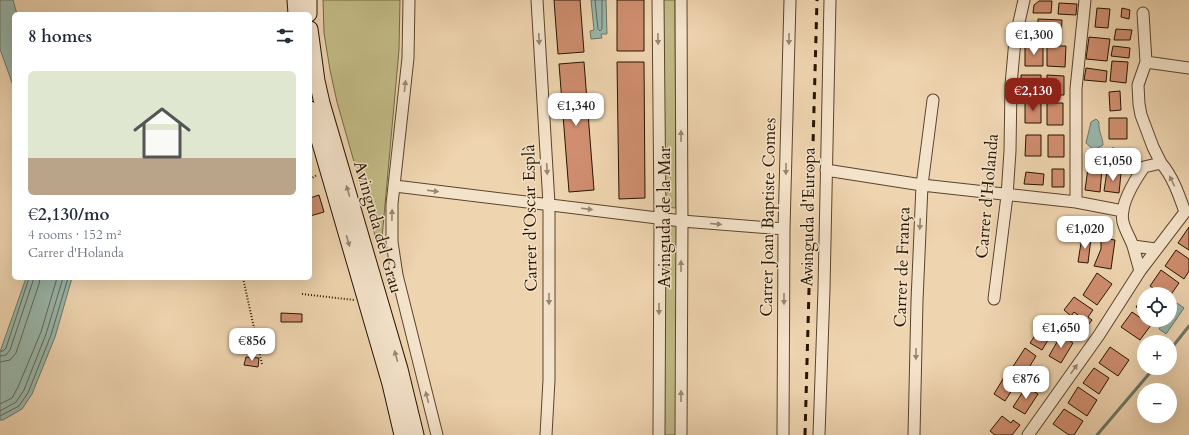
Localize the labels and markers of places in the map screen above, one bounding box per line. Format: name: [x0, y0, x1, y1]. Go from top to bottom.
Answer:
pin: €1,300: [1001, 22, 1067, 56]
pin: €2,130: [1000, 78, 1066, 112]
pin: €1,340: [543, 93, 609, 127]
pin: €1,050: [1080, 148, 1146, 182]
pin: €1,020: [1052, 216, 1118, 250]
pin: €1,650: [1028, 315, 1094, 349]
pin: €856: [228, 328, 276, 362]
pin: €876: [1002, 366, 1050, 400]

